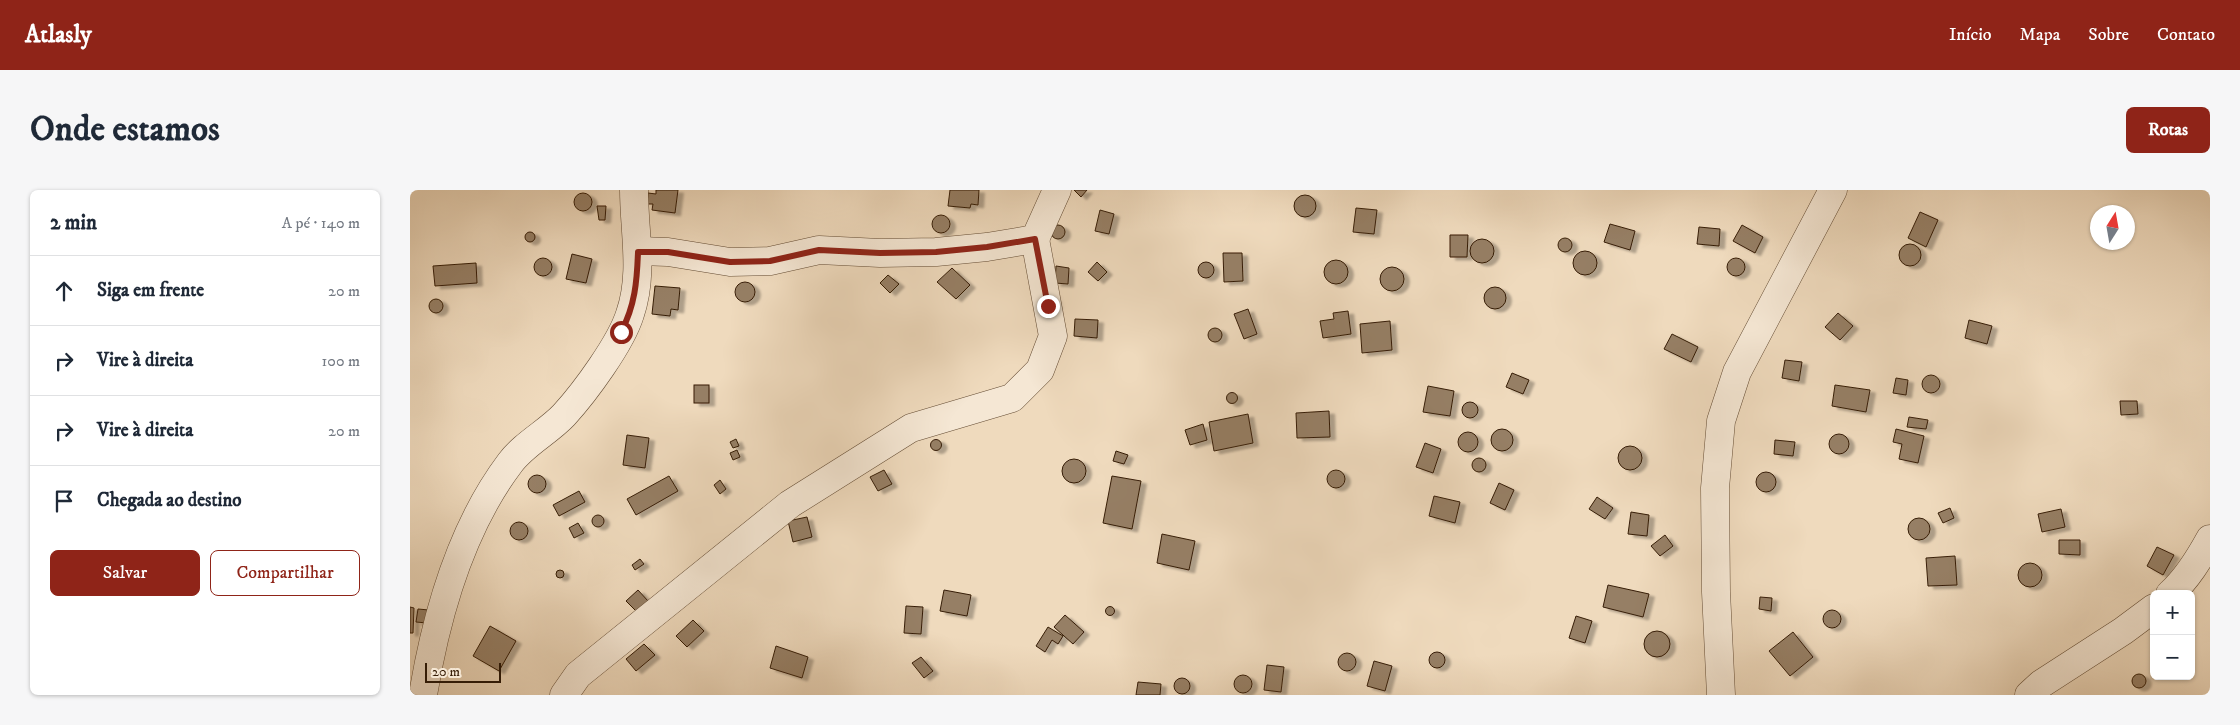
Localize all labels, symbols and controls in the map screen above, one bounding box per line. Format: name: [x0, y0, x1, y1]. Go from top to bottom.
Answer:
text: Atlasly: [25, 20, 92, 50]
text: Início: [1949, 24, 1992, 46]
text: Mapa: [2020, 24, 2060, 46]
text: Sobre: [2088, 24, 2129, 46]
text: Contato: [2157, 24, 2215, 46]
button: Rotas: [2126, 107, 2210, 153]
text: Onde estamos: [30, 108, 220, 152]
north arrow: [2090, 205, 2135, 250]
text: 2 min: [50, 210, 97, 236]
text: A pé · 140 m: [282, 213, 360, 233]
icon: ahead: [50, 277, 78, 305]
text: Siga em frente: [97, 279, 204, 302]
text: 20 m: [328, 281, 360, 301]
route end: [1037, 295, 1060, 318]
route start: [610, 321, 633, 344]
icon: right: [50, 347, 78, 375]
text: Vire à direita: [97, 349, 193, 372]
text: 100 m: [322, 351, 360, 371]
icon: right: [50, 417, 78, 445]
text: Vire à direita: [97, 419, 193, 442]
text: 20 m: [328, 421, 360, 441]
icon: arrive: [50, 487, 78, 515]
text: Chegada ao destino: [97, 489, 242, 512]
button: Salvar: [50, 550, 200, 596]
button: Compartilhar: [210, 550, 360, 596]
map controls: [2150, 590, 2195, 680]
button: +: [2150, 590, 2195, 635]
button: −: [2150, 635, 2195, 680]
scale bar: [425, 660, 501, 683]
text: 20 m: [432, 663, 460, 681]

